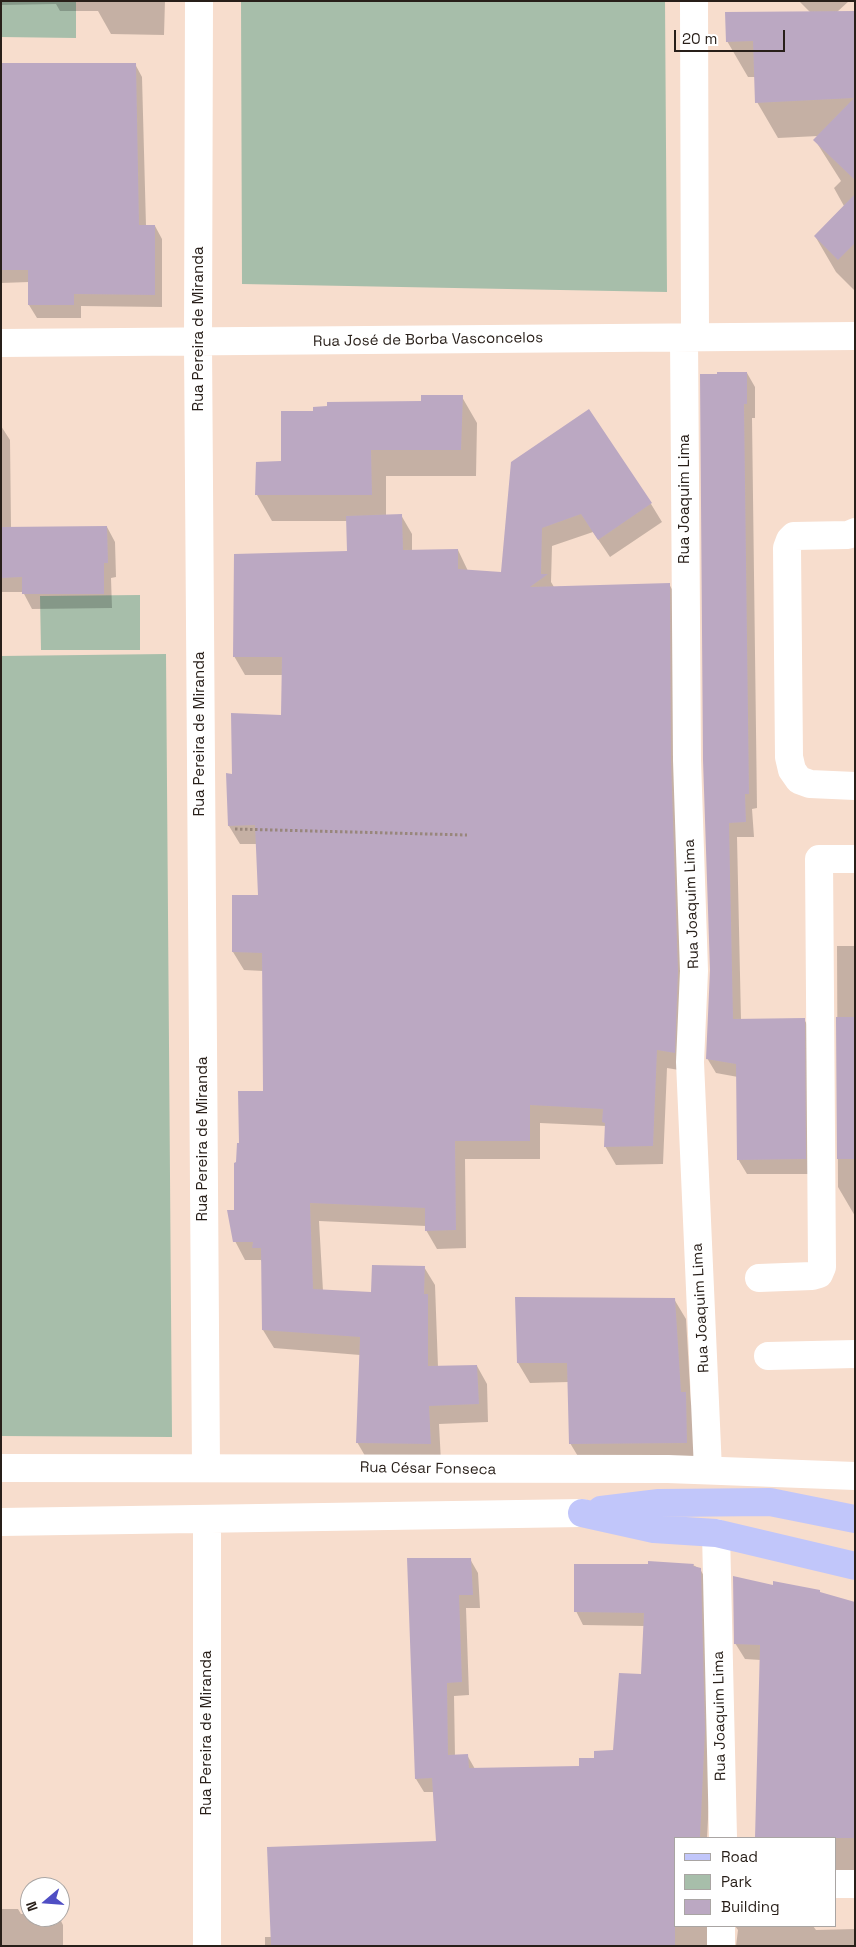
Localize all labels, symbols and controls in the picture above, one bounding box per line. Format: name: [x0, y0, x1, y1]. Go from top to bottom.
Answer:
scale bar: [676, 20, 787, 52]
text: 20 m: [682, 29, 717, 48]
street label: Rua Pereira de Miranda: [190, 246, 208, 412]
street label: Rua José de Borba Vasconcelos: [313, 329, 543, 351]
street label: Rua Joaquim Lima: [676, 434, 694, 564]
street label: Rua Pereira de Miranda: [191, 651, 209, 817]
street label: Rua Joaquim Lima: [681, 839, 703, 969]
street label: Rua Pereira de Miranda: [194, 1056, 212, 1222]
street label: Rua Joaquim Lima: [689, 1243, 713, 1373]
street label: Rua César Fonseca: [360, 1459, 496, 1479]
street label: Rua Pereira de Miranda: [198, 1650, 216, 1816]
street label: Rua Joaquim Lima: [710, 1651, 730, 1781]
legend: [674, 1837, 836, 1927]
text: Road: [721, 1847, 758, 1866]
text: Park: [721, 1872, 752, 1891]
north arrow: [20, 1877, 70, 1927]
text: Building: [721, 1897, 780, 1916]
text: N: [22, 1899, 42, 1914]

